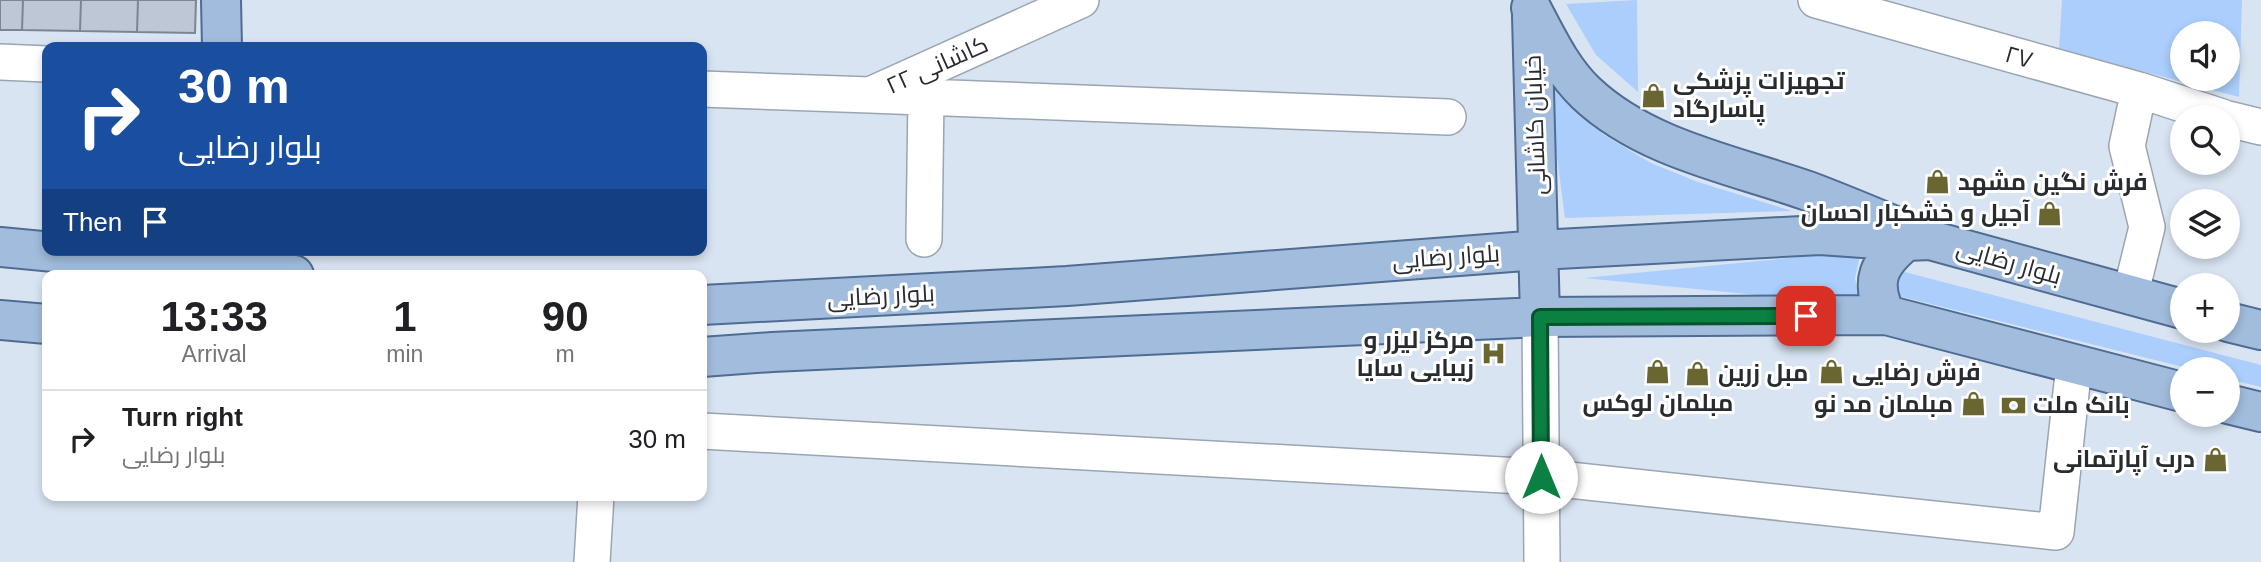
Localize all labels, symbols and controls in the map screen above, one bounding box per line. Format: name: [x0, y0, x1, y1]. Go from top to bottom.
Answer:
map controls: [2170, 21, 2240, 427]
button: sound: [2170, 21, 2240, 91]
street label: کاشانی ۲۲: [882, 30, 992, 100]
street label: ۲۷: [2002, 40, 2036, 73]
street label: خیابان کاشانی: [1519, 54, 1551, 196]
text: 30 m: [178, 59, 290, 113]
place label: تجهیزات پزشکی پاسارگاد: [1673, 67, 1846, 126]
icon: right: [63, 70, 154, 161]
shop icon: تجهیزات پزشکی پاسارگاد: [1639, 81, 1667, 109]
button: search: [2170, 105, 2240, 175]
text: بلوار رضایی: [178, 129, 322, 165]
shop icon: فرش نگین مشهد: [1924, 168, 1952, 196]
place label: فرش نگین مشهد: [1958, 168, 2148, 196]
button: layers: [2170, 189, 2240, 259]
place label: آجیل و خشکبار احسان: [1801, 199, 2030, 227]
shop icon: آجیل و خشکبار احسان: [2036, 199, 2064, 227]
icon: arrive: [136, 203, 174, 241]
text: Then: [63, 207, 122, 237]
street label: بلوار رضایی: [1953, 234, 2065, 290]
street label: بلوار رضایی: [1391, 239, 1501, 275]
button: +: [2170, 273, 2240, 343]
street label: بلوار رضایی: [826, 279, 936, 313]
pin: [1776, 286, 1836, 346]
text: 13:33: [160, 293, 268, 340]
text: 1: [393, 293, 417, 340]
text: 90: [542, 293, 589, 340]
icon: arrive: [1787, 297, 1825, 335]
place label: مرکز لیزر و زیبایی سایا: [1357, 326, 1474, 382]
hospital icon: مرکز لیزر و زیبایی سایا: [1480, 340, 1508, 368]
text: Arrival: [182, 341, 247, 367]
text: min: [386, 341, 423, 367]
text: m: [556, 341, 575, 367]
button: −: [2170, 357, 2240, 427]
shop icon: مبلمان لوکس: [1644, 358, 1672, 386]
shop icon: فرش رضایی: [1818, 358, 1846, 386]
place label: فرش رضایی: [1852, 358, 1981, 386]
shop icon: مبل زرین: [1684, 359, 1712, 387]
place label: مبل زرین: [1718, 359, 1808, 387]
place label: مبلمان لوکس: [1583, 389, 1733, 417]
place label: مبلمان مد نو: [1814, 390, 1953, 418]
shop icon: مبلمان مد نو: [1959, 390, 1987, 418]
bank icon: بانک ملت: [1999, 391, 2027, 419]
place label: بانک ملت: [2033, 391, 2130, 418]
text: Turn right: [122, 402, 243, 432]
icon: right: [63, 420, 101, 458]
text: 30 m: [628, 424, 686, 454]
position arrow: [1504, 440, 1578, 514]
text: بلوار رضایی: [122, 442, 225, 468]
place label: درب آپارتمانی: [2053, 445, 2195, 476]
shop icon: درب آپارتمانی: [2201, 445, 2229, 473]

